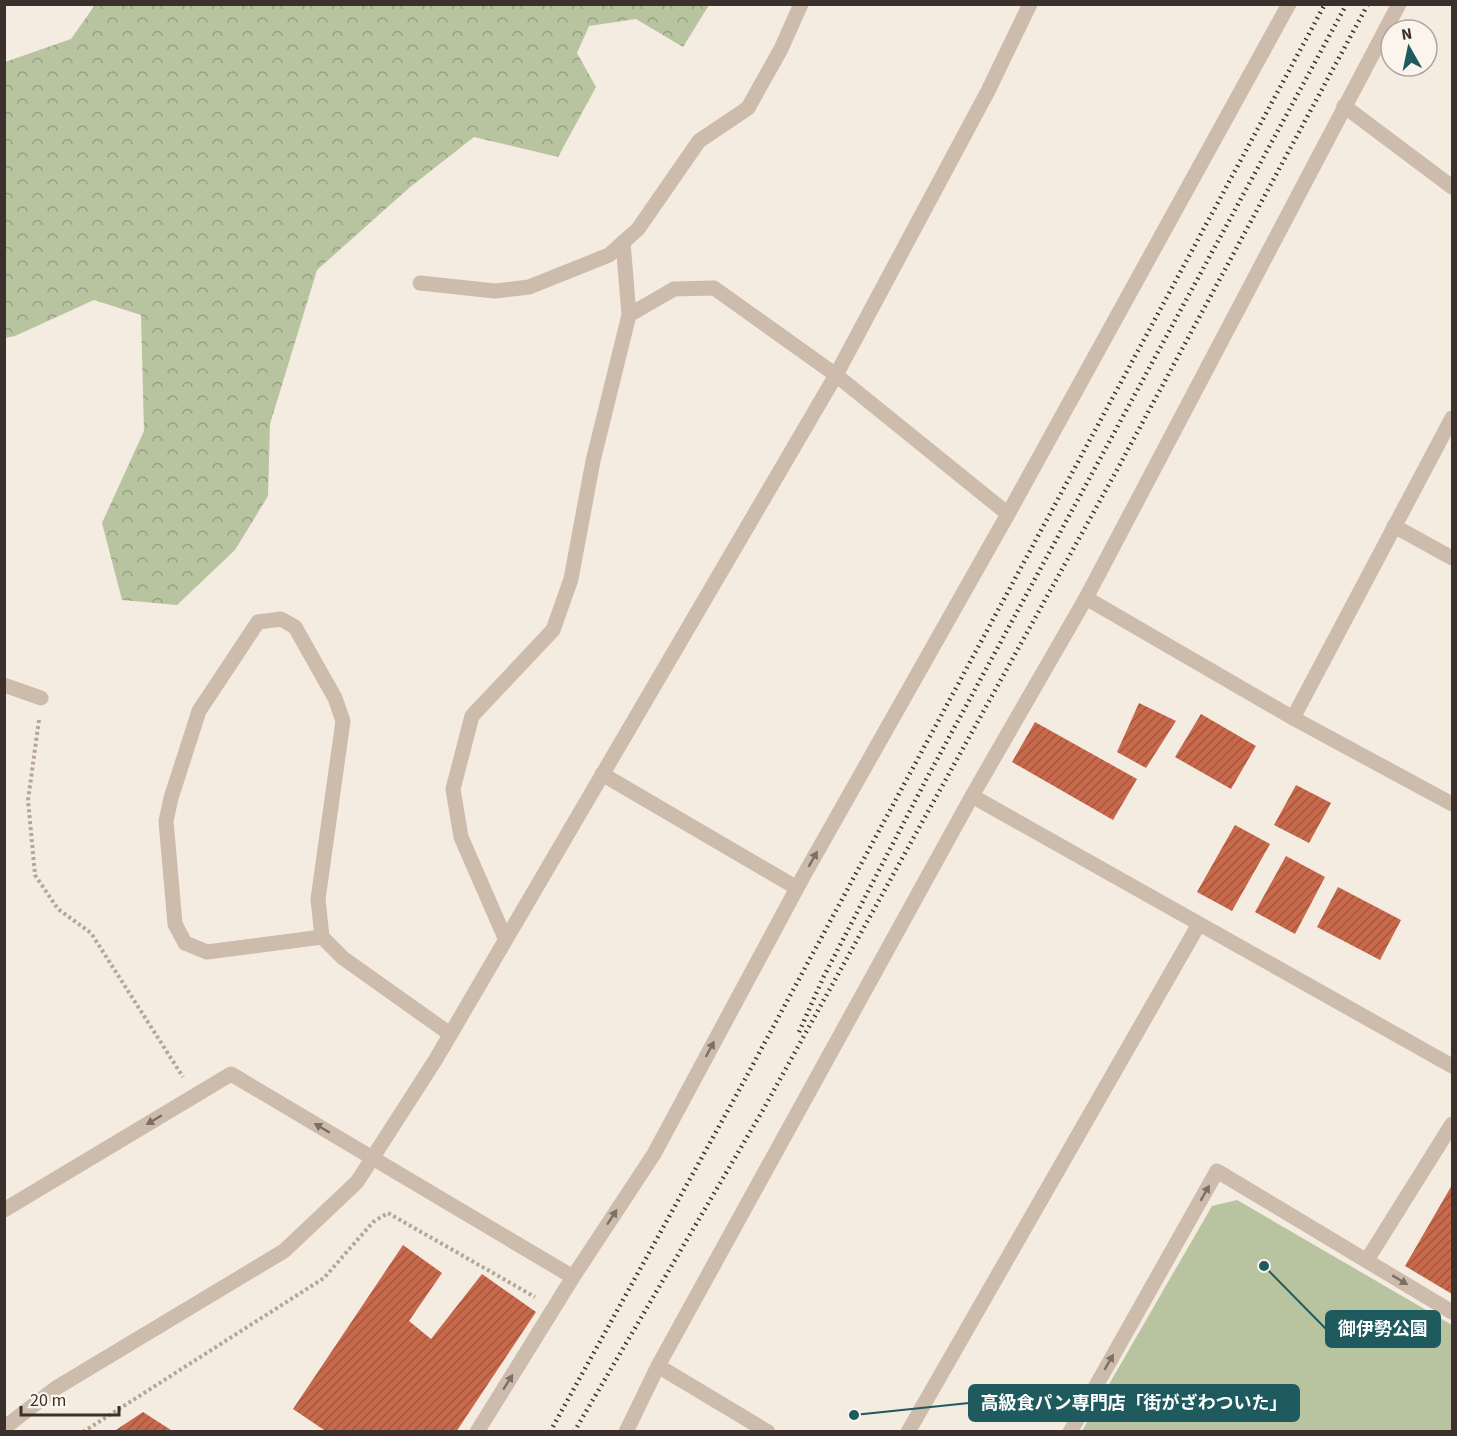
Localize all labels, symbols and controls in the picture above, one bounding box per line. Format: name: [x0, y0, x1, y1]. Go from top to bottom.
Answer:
north arrow: [1379, 18, 1439, 78]
text: N: [1400, 22, 1414, 46]
one-way arrow: [808, 850, 818, 867]
one-way arrow: [705, 1040, 715, 1057]
one-way arrow: [146, 1115, 162, 1126]
one-way arrow: [313, 1123, 330, 1133]
one-way arrow: [1200, 1184, 1210, 1201]
one-way arrow: [607, 1209, 618, 1225]
one-way arrow: [1392, 1275, 1408, 1286]
callout: 御伊勢公園: [1326, 1311, 1440, 1347]
text: 御伊勢公園: [1337, 1317, 1428, 1342]
one-way arrow: [1104, 1353, 1114, 1370]
one-way arrow: [502, 1374, 513, 1390]
scale bar: [21, 1379, 118, 1417]
callout: 高級食パン専門店「街がざわついた」: [969, 1385, 1299, 1421]
text: 20 m: [30, 1388, 66, 1413]
text: 高級食パン専門店「街がざわついた」: [981, 1391, 1287, 1416]

